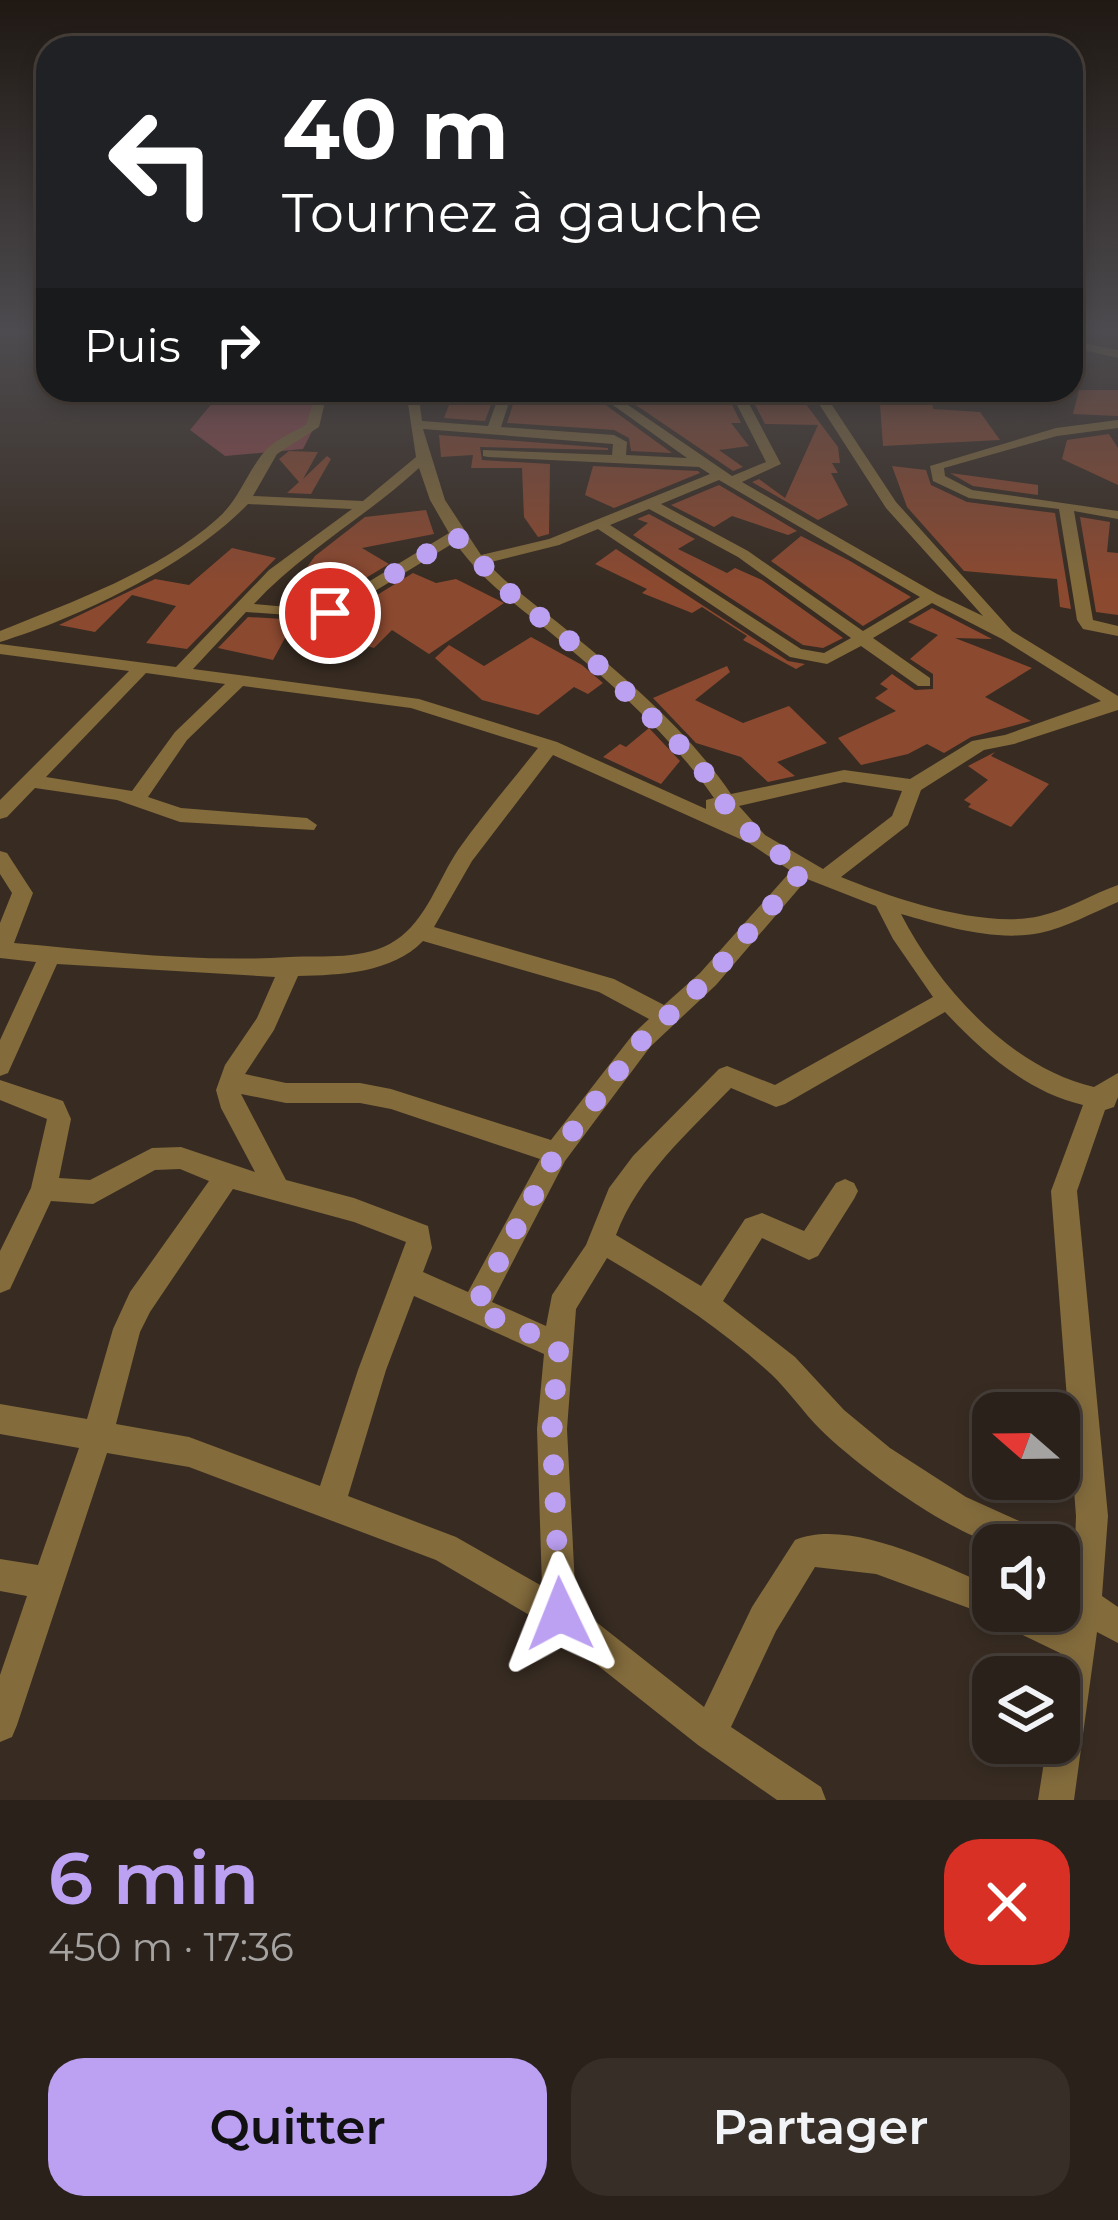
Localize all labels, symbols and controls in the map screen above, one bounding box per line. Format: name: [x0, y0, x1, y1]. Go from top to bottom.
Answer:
text: 40 m: [282, 78, 509, 180]
icon: left: [84, 84, 240, 240]
text: Tournez à gauche: [282, 180, 762, 246]
icon: right: [205, 312, 271, 378]
text: Puis: [84, 318, 181, 373]
pin: [279, 562, 381, 664]
icon: arrive: [297, 580, 363, 646]
north arrow: [972, 1392, 1080, 1500]
map controls: [972, 1392, 1080, 1764]
button: sound: [972, 1524, 1080, 1632]
position arrow: [497, 1551, 623, 1677]
button: layers: [972, 1656, 1080, 1764]
text: 6 min: [48, 1834, 259, 1922]
button: close: [944, 1839, 1070, 1965]
text: 450 m · 17:36: [48, 1923, 294, 1971]
button: Quitter: [48, 2058, 547, 2196]
button: Partager: [571, 2058, 1070, 2196]

